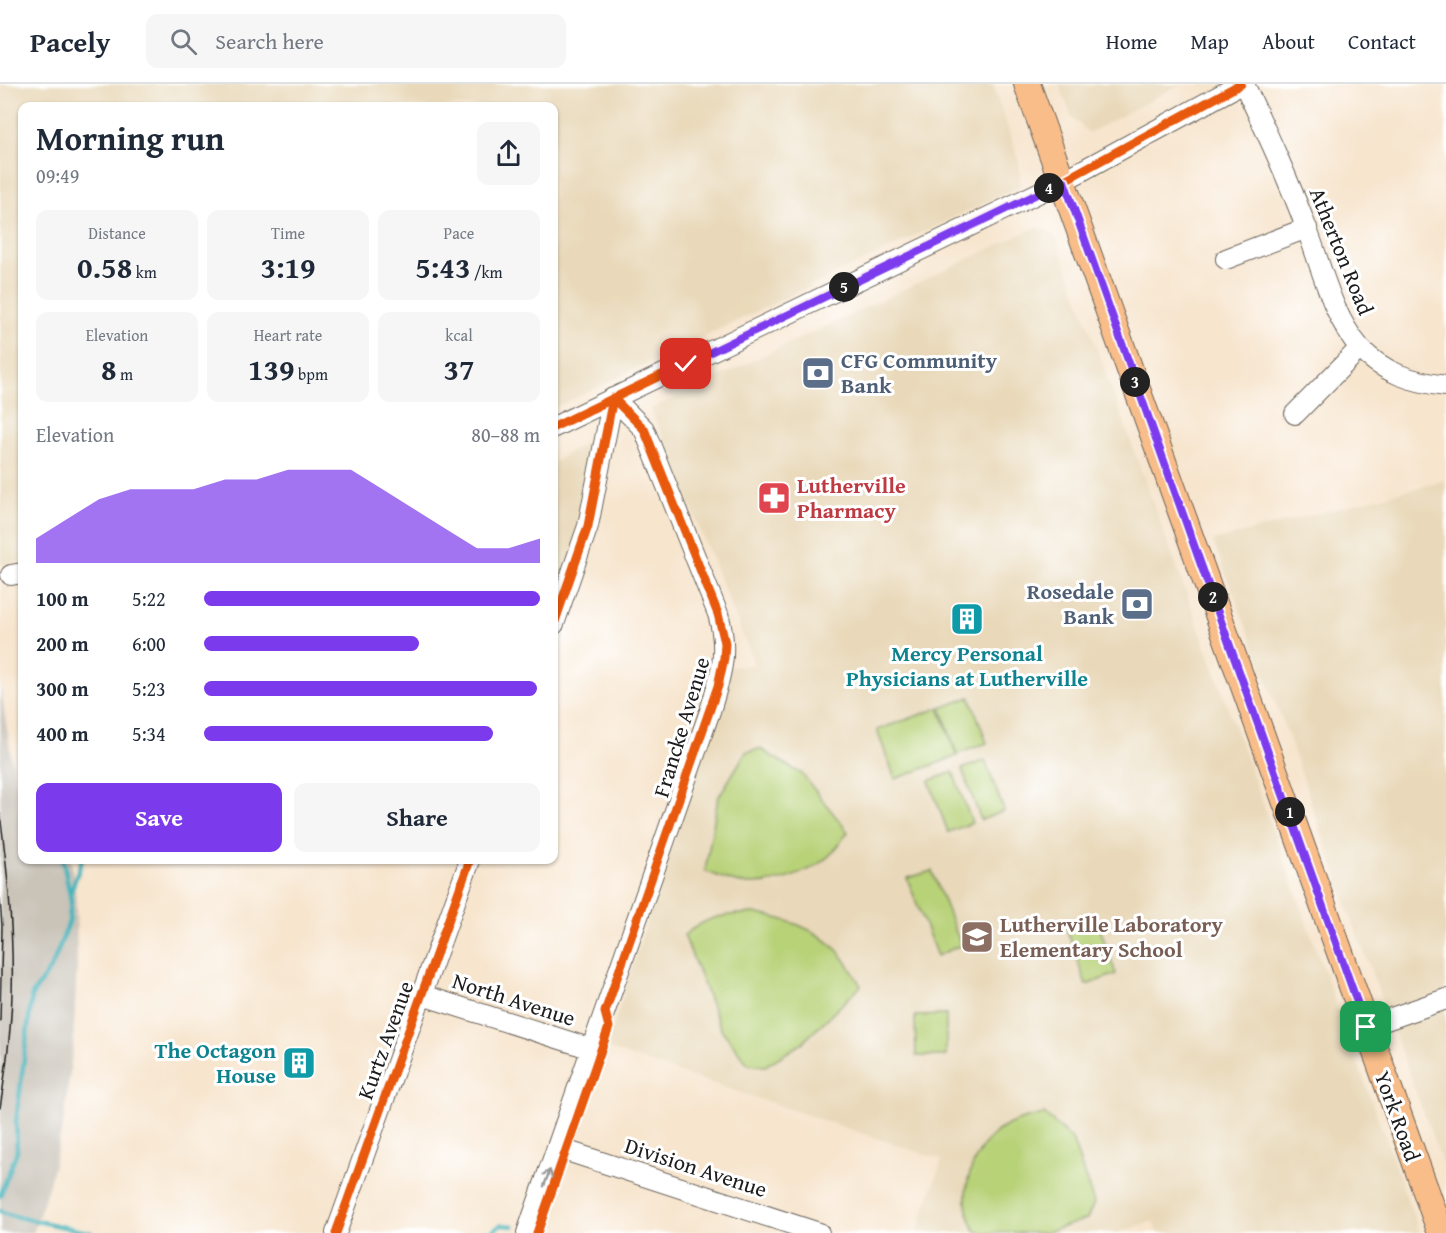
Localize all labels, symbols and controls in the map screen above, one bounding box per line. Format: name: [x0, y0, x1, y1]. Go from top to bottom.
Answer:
search box: [146, 14, 566, 68]
text: Pacely: [30, 21, 110, 62]
icon: search: [167, 25, 200, 58]
text: Search here: [215, 25, 324, 57]
text: Home: [1106, 26, 1157, 57]
text: Map: [1190, 26, 1229, 57]
text: About: [1262, 26, 1315, 57]
text: Contact: [1348, 26, 1416, 57]
text: Morning run: [36, 114, 225, 162]
button: share: [477, 122, 540, 185]
text: 09:49: [36, 161, 79, 190]
pin: 4: [1034, 173, 1064, 203]
text: 4: [1045, 176, 1053, 200]
street label: Atherton Road: [1302, 182, 1382, 320]
text: Distance: [88, 221, 146, 245]
text: Time: [271, 221, 305, 245]
text: Pace: [444, 221, 474, 245]
text: 0.58: [77, 245, 132, 289]
text: 3:19: [260, 245, 316, 289]
text: 5:43: [415, 245, 470, 289]
text: km: [132, 260, 157, 284]
text: /km: [470, 260, 503, 284]
pin: 5: [829, 272, 859, 302]
text: 5: [840, 275, 848, 299]
text: Elevation: [86, 323, 148, 347]
text: Heart rate: [254, 323, 322, 347]
text: kcal: [445, 323, 473, 347]
pin: [660, 338, 711, 389]
place label: CFG Community Bank: [841, 344, 998, 401]
text: 8: [101, 347, 116, 391]
text: 139: [248, 347, 295, 391]
text: 37: [443, 347, 475, 391]
icon: check: [669, 347, 702, 380]
bank icon: CFG Community Bank: [800, 355, 836, 391]
text: m: [116, 362, 133, 386]
text: bpm: [295, 362, 328, 386]
pin: 3: [1120, 367, 1150, 397]
text: 3: [1131, 370, 1139, 394]
text: Elevation: [36, 420, 114, 449]
text: 80–88 m: [471, 420, 540, 449]
place label: Lutherville Pharmacy: [797, 469, 906, 526]
pharmacy icon: Lutherville Pharmacy: [756, 480, 792, 516]
place label: Rosedale Bank: [1027, 575, 1114, 632]
pin: 2: [1198, 582, 1228, 612]
text: 100 m: [36, 584, 89, 613]
text: 5:22: [132, 584, 166, 613]
text: 2: [1209, 585, 1217, 609]
bank icon: Rosedale Bank: [1119, 586, 1155, 622]
building icon: Mercy Personal Physicians at Lutherville: [949, 601, 985, 637]
text: 200 m: [36, 629, 89, 658]
text: 6:00: [132, 629, 166, 658]
place label: Mercy Personal Physicians at Lutherville: [846, 637, 1088, 694]
street label: Francke Avenue: [644, 653, 718, 801]
text: 300 m: [36, 674, 89, 703]
text: 5:23: [132, 674, 166, 703]
text: 400 m: [36, 719, 89, 748]
text: 5:34: [132, 719, 166, 748]
button: Save: [36, 783, 282, 852]
button: Share: [294, 783, 540, 852]
pin: 1: [1275, 797, 1305, 827]
text: 1: [1286, 800, 1294, 824]
place label: Lutherville Laboratory Elementary School: [1000, 908, 1223, 965]
school or university icon: Lutherville Laboratory Elementary School: [959, 919, 995, 955]
street label: North Avenue: [449, 964, 579, 1034]
street label: Kurtz Avenue: [349, 976, 421, 1104]
pin: [1340, 1001, 1391, 1052]
icon: arrive: [1349, 1010, 1382, 1043]
place label: The Octagon House: [154, 1034, 276, 1091]
building icon: The Octagon House: [281, 1045, 317, 1081]
street label: York Road: [1367, 1066, 1429, 1166]
street label: Division Avenue: [621, 1129, 771, 1205]
one-way arrow: [542, 1169, 553, 1188]

